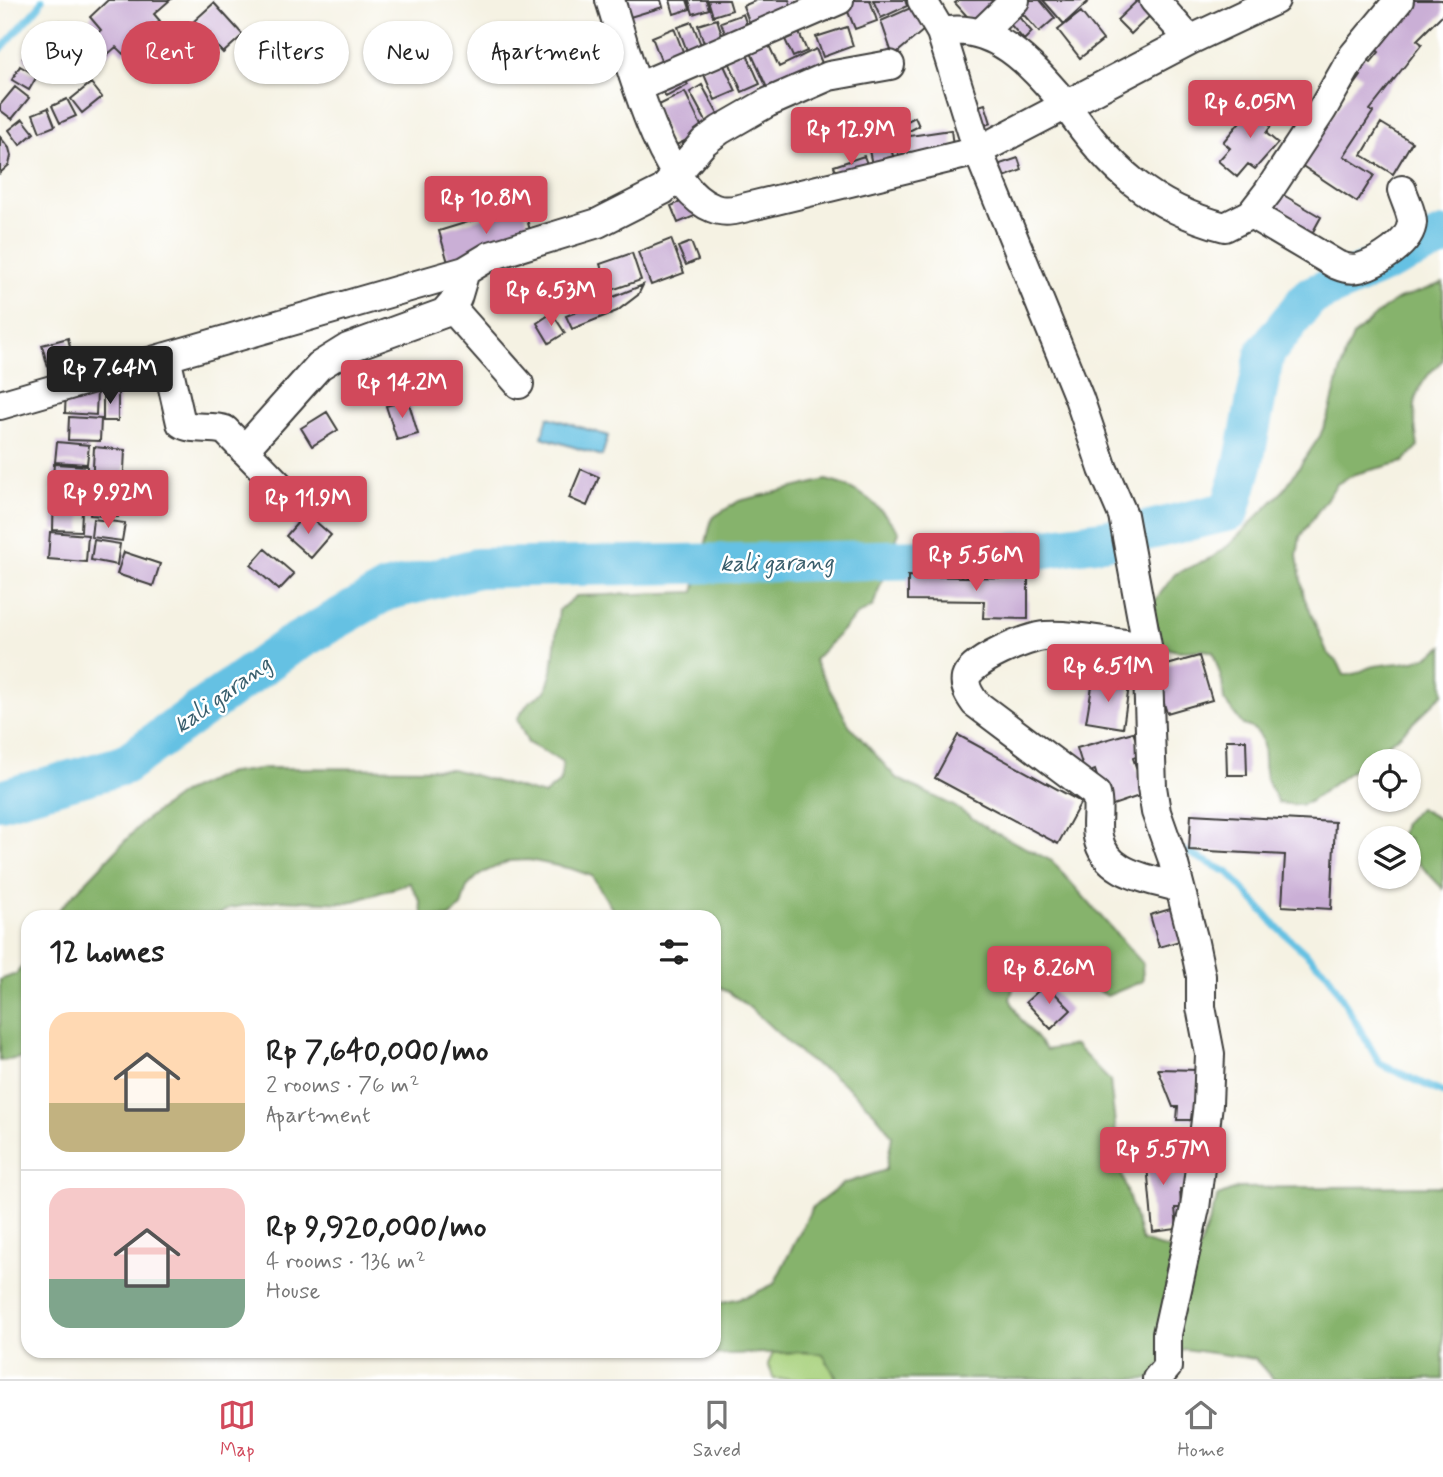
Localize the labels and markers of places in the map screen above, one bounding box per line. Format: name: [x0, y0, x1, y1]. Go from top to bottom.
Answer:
pin: Rp 6.05M: [1178, 80, 1322, 140]
pin: Rp 12.9M: [779, 108, 923, 167]
pin: Rp 10.8M: [414, 176, 558, 236]
pin: Rp 6.53M: [479, 268, 623, 328]
pin: Rp 7.64M: [38, 346, 182, 406]
pin: Rp 14.2M: [330, 360, 474, 420]
pin: Rp 9.92M: [36, 470, 180, 530]
pin: Rp 11.9M: [236, 476, 380, 536]
pin: Rp 5.56M: [904, 534, 1048, 593]
pin: Rp 6.51M: [1036, 644, 1180, 704]
pin: Rp 8.26M: [977, 946, 1121, 1006]
pin: Rp 5.57M: [1091, 1128, 1235, 1187]

